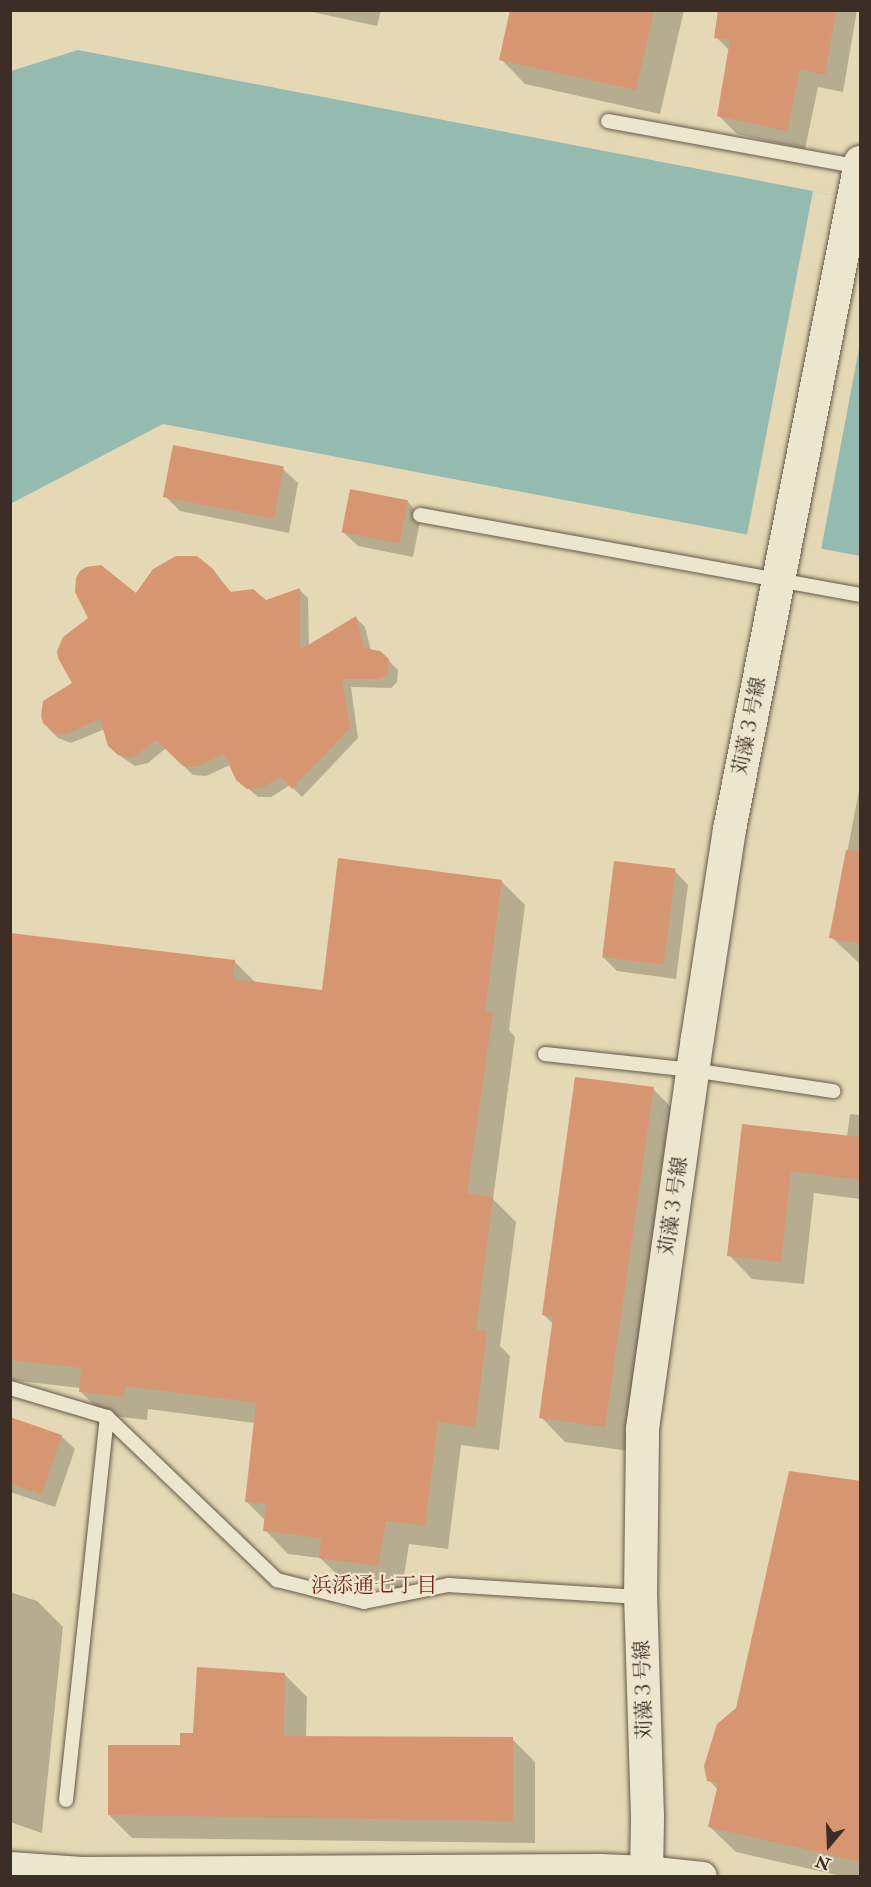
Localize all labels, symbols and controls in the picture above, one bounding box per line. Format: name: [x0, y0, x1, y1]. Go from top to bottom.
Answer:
street label: 苅藻３号線: [728, 675, 770, 777]
street label: 苅藻３号線: [654, 1155, 692, 1257]
district label: 浜添通七丁目: [311, 1573, 437, 1599]
street label: 苅藻３号線: [629, 1640, 657, 1740]
north arrow: [799, 1815, 859, 1875]
text: N: [813, 1850, 833, 1874]

